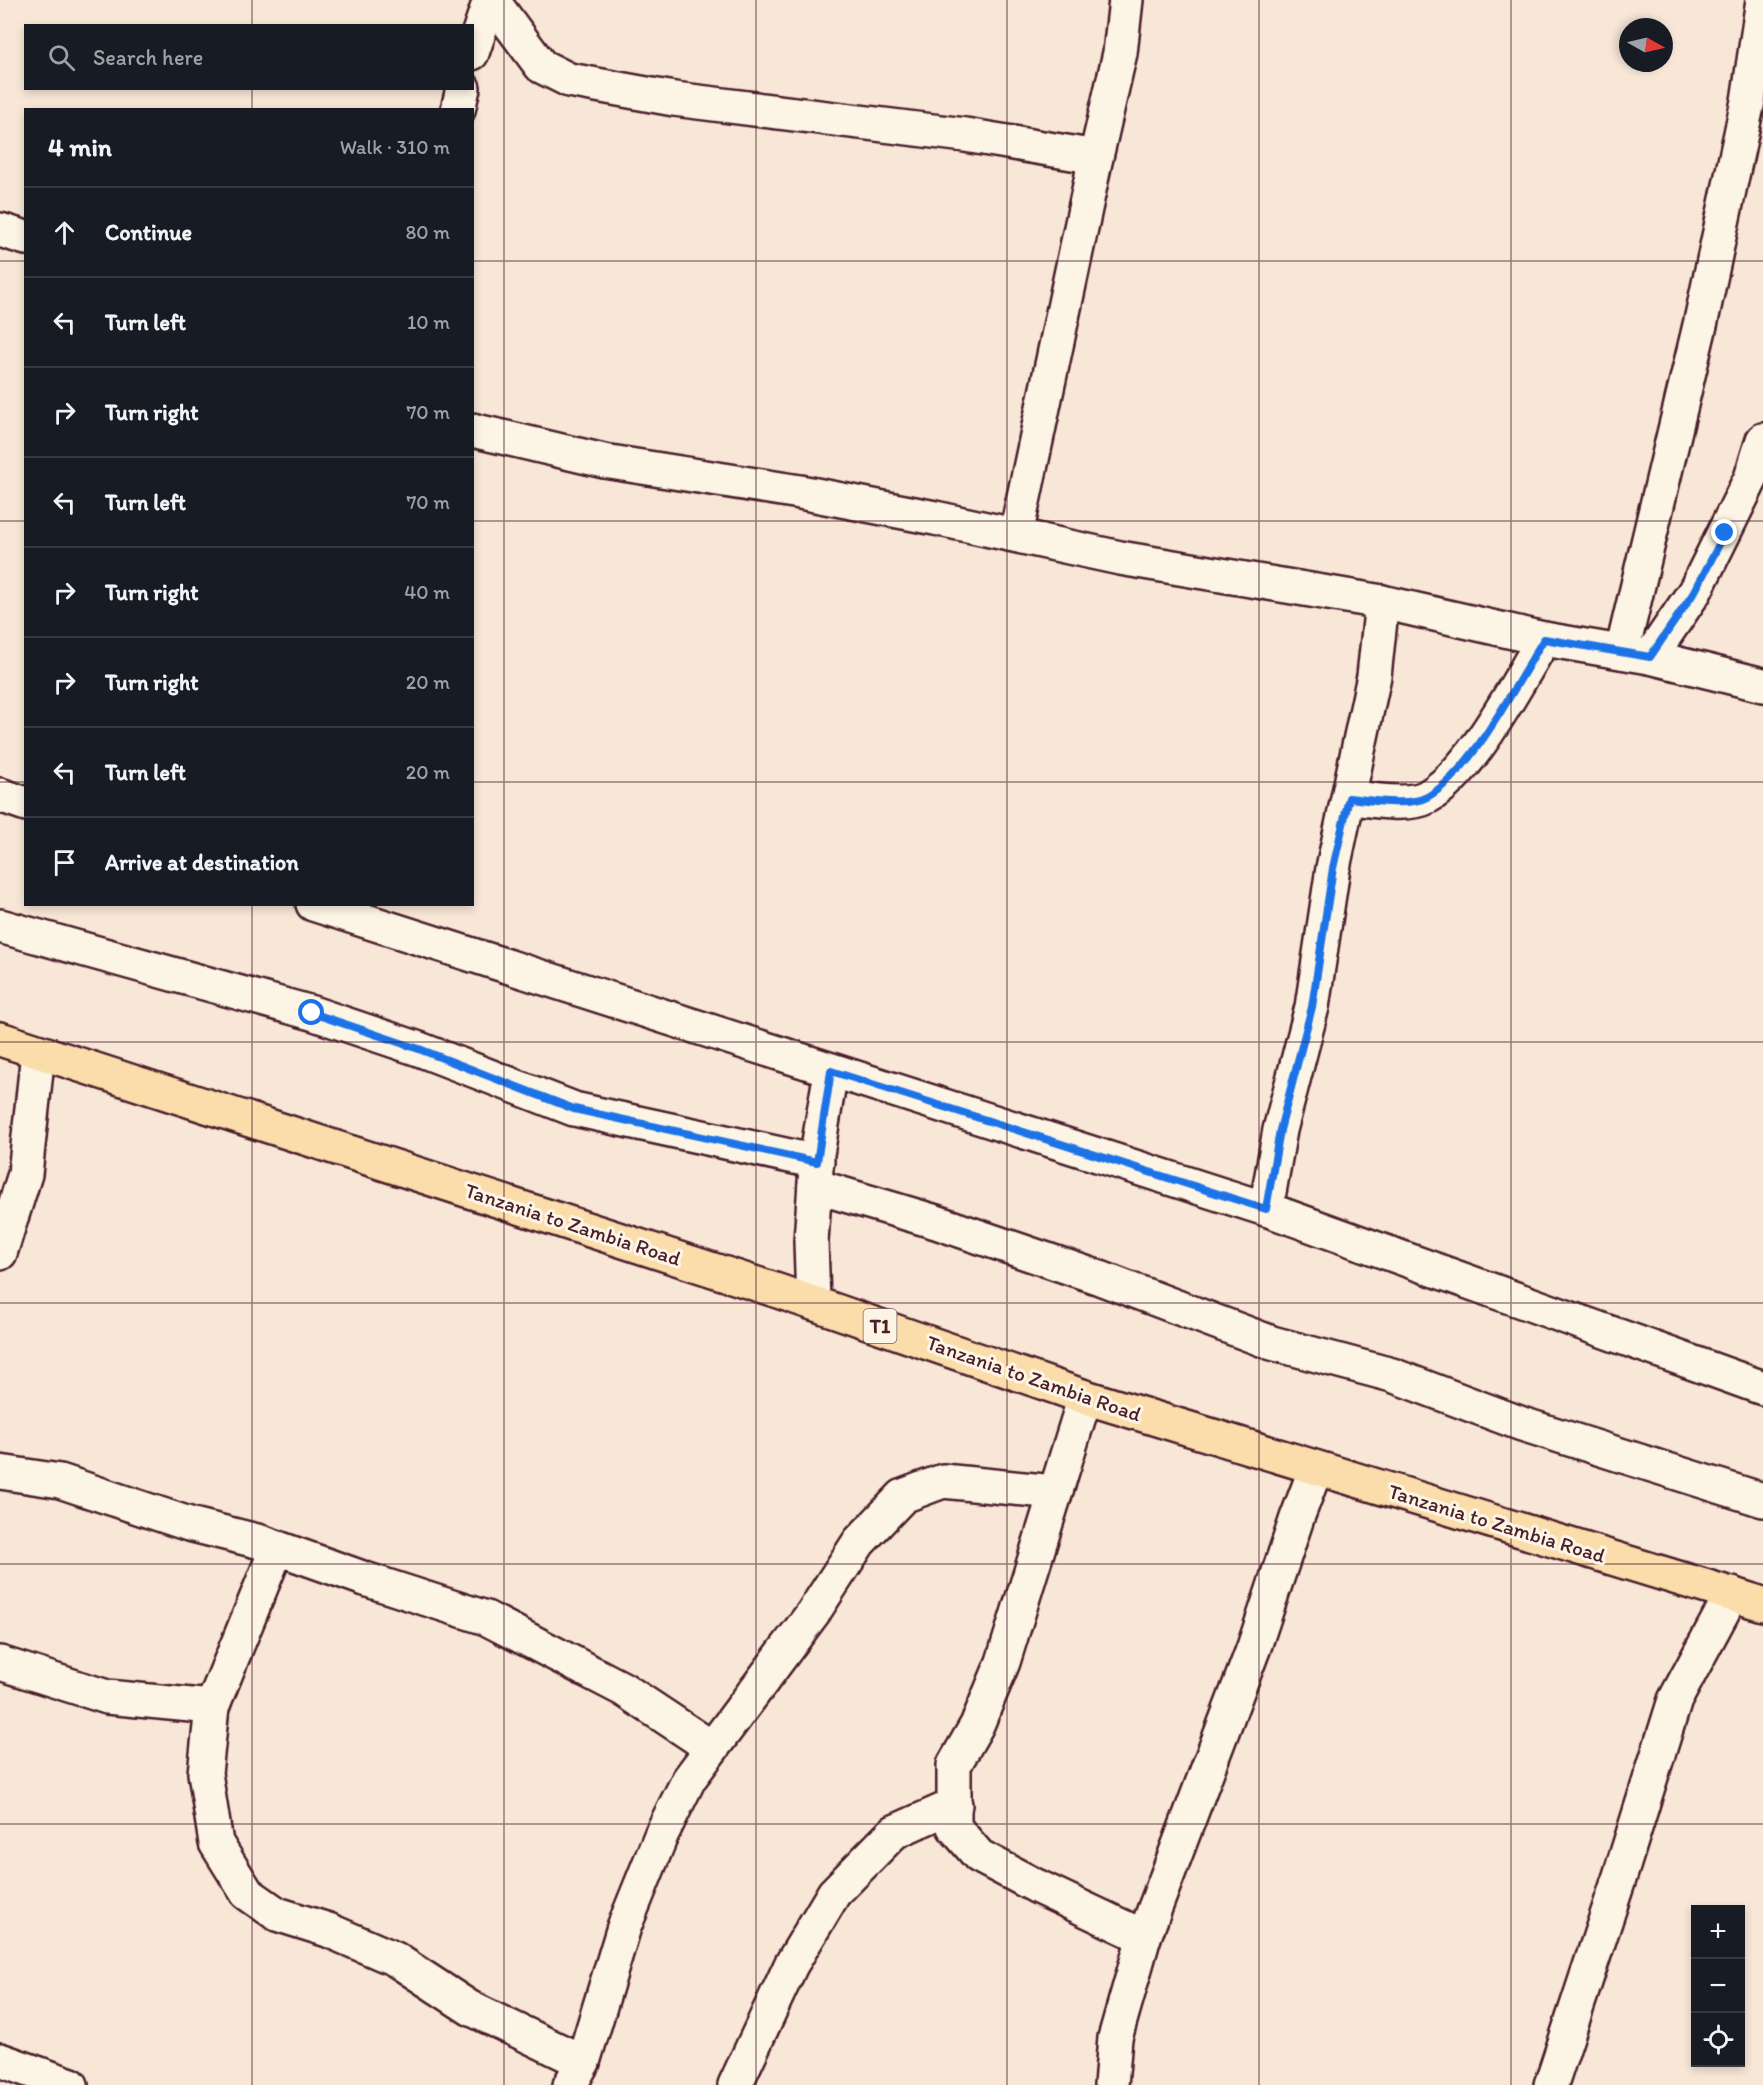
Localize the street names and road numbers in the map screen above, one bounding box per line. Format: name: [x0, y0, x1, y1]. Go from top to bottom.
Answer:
street label: Tanzania to Zambia Road: [462, 1177, 685, 1271]
road number: T1: [864, 1309, 896, 1343]
street label: Tanzania to Zambia Road: [923, 1329, 1145, 1427]
street label: Tanzania to Zambia Road: [1385, 1478, 1609, 1568]

